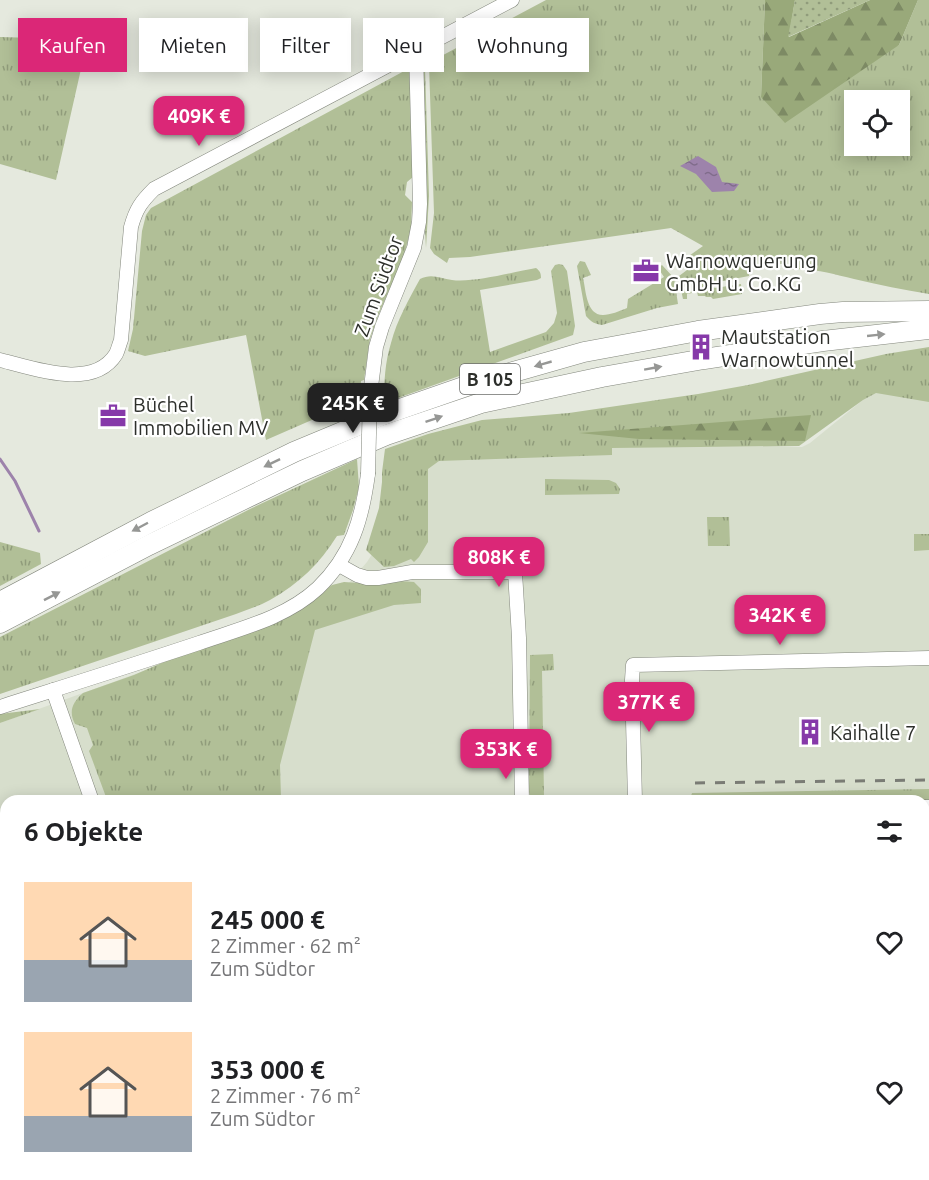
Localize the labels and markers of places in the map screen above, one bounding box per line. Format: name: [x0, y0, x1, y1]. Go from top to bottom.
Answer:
pin: 409K €: [150, 96, 248, 147]
place label: Warnowquerung GmbH u. Co.KG: [666, 249, 817, 295]
office icon: Warnowquerung GmbH u. Co.KG: [631, 256, 661, 286]
place label: Mautstation Warnowtunnel: [721, 325, 854, 371]
building icon: Mautstation Warnowtunnel: [686, 332, 716, 362]
pin: 245K €: [304, 383, 402, 434]
place label: Büchel Immobilien MV: [133, 393, 268, 439]
office icon: Büchel Immobilien MV: [98, 401, 128, 431]
pin: 808K €: [450, 537, 548, 588]
pin: 342K €: [731, 595, 829, 646]
pin: 377K €: [600, 682, 698, 733]
building icon: Kaihalle 7: [795, 717, 825, 747]
place label: Kaihalle 7: [830, 721, 916, 744]
pin: 353K €: [457, 729, 555, 780]

